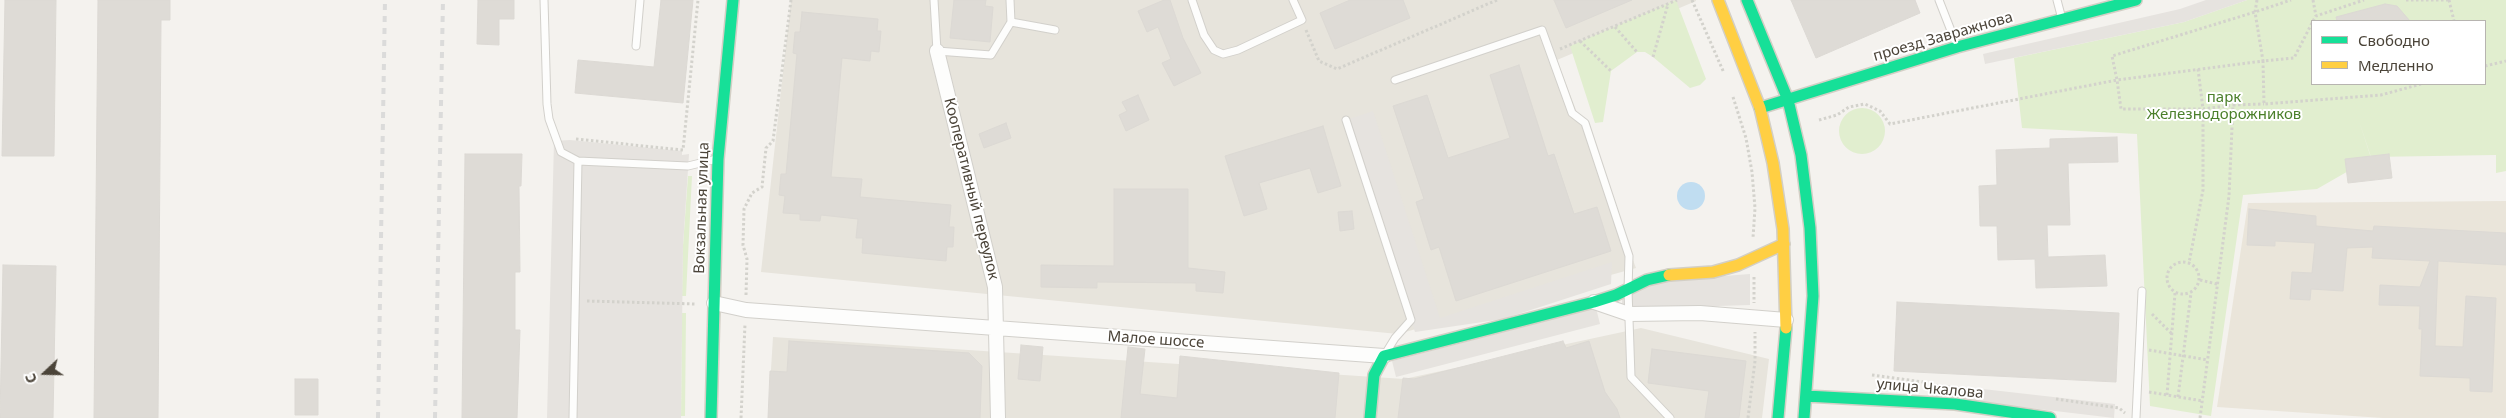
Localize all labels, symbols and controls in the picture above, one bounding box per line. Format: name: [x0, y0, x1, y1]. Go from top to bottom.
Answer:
street label: проезд Завражнова: [1871, 8, 2015, 66]
legend: [2311, 20, 2486, 85]
text: Свободно: [2358, 30, 2430, 50]
text: Медленно: [2358, 55, 2434, 75]
park label: парк Железнодорожников: [2147, 89, 2301, 124]
street label: Кооперативный переулок: [940, 96, 1002, 282]
street label: Вокзальная улица: [691, 142, 713, 274]
street label: Малое шоссе: [1107, 328, 1205, 352]
north arrow: [20, 348, 70, 398]
text: С: [20, 371, 41, 386]
street label: улица Чкалова: [1876, 375, 1984, 403]

